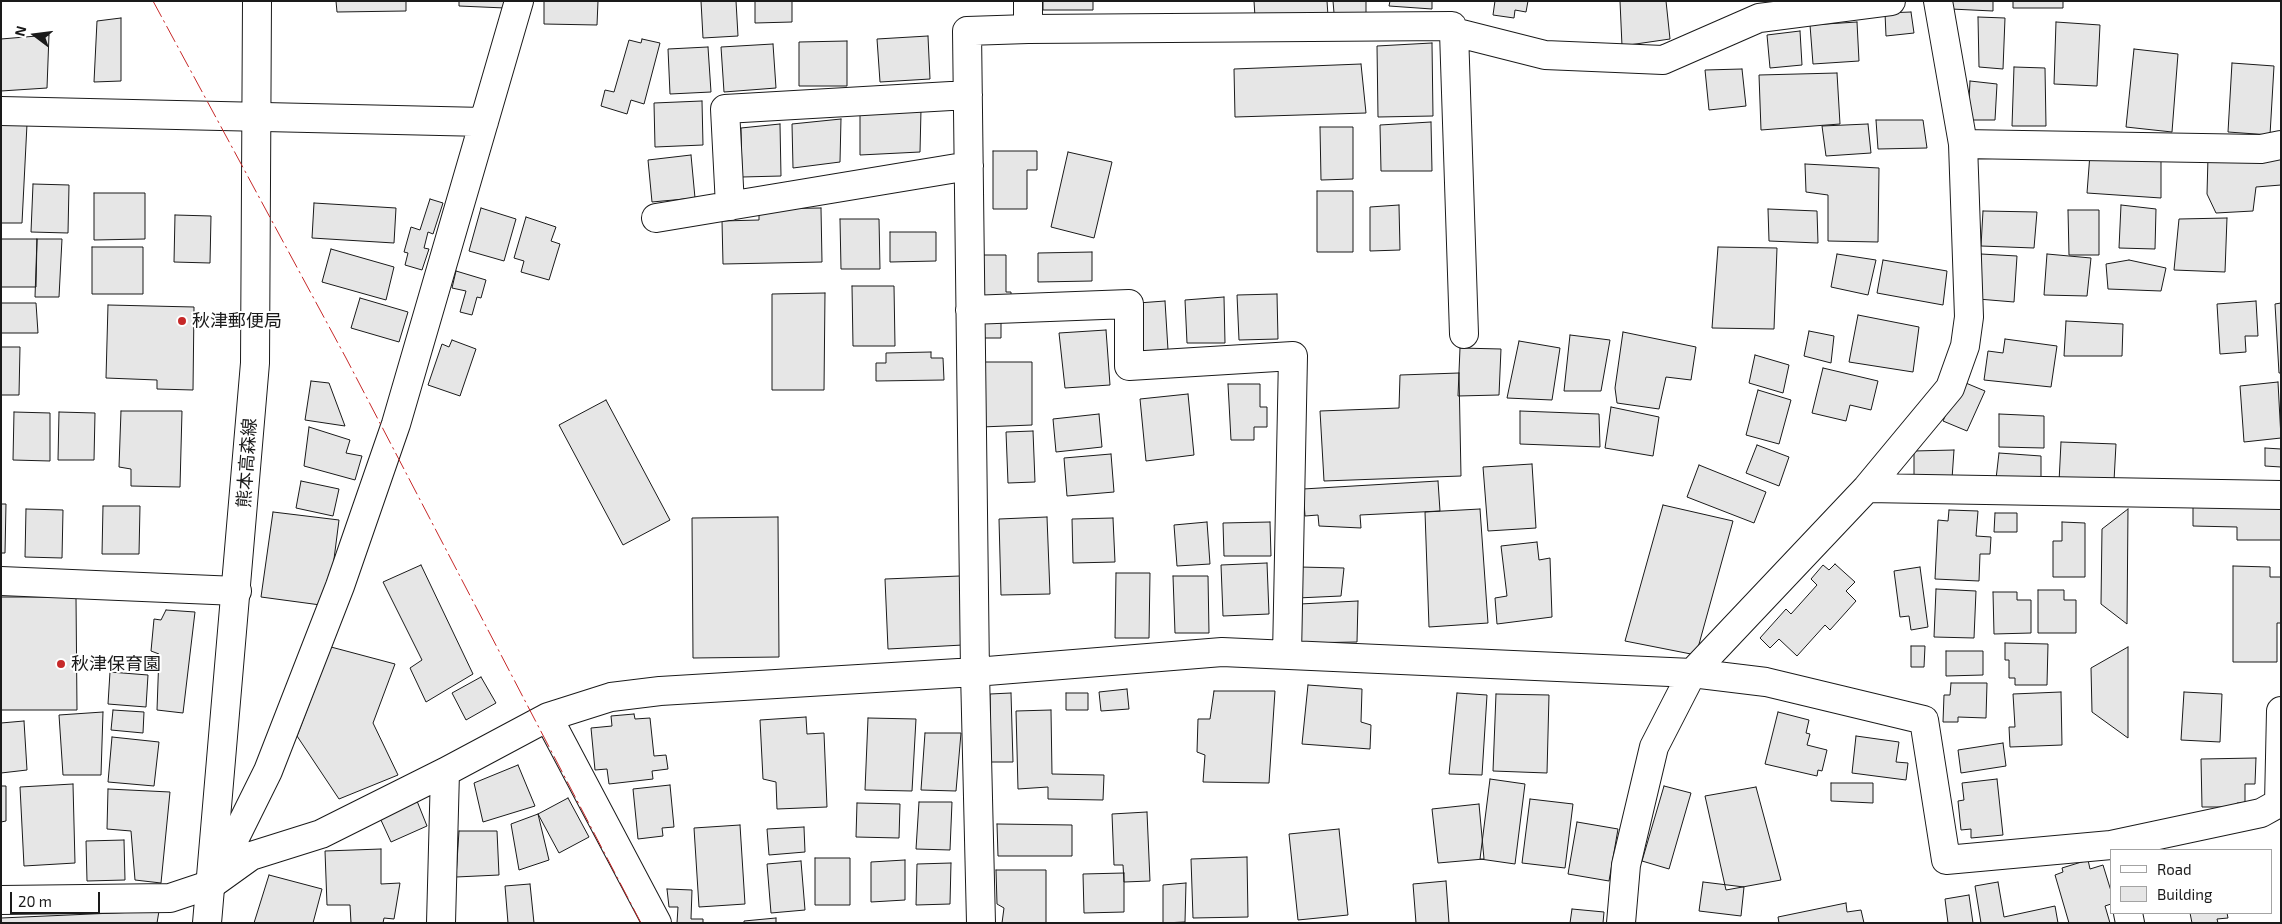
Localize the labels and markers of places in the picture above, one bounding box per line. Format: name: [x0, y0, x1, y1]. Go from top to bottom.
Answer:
place label: 秋津郵便局: [192, 310, 282, 332]
marker: 秋津郵便局: [176, 315, 188, 327]
place label: 秋津保育園: [71, 653, 161, 675]
marker: 秋津保育園: [55, 658, 67, 670]

